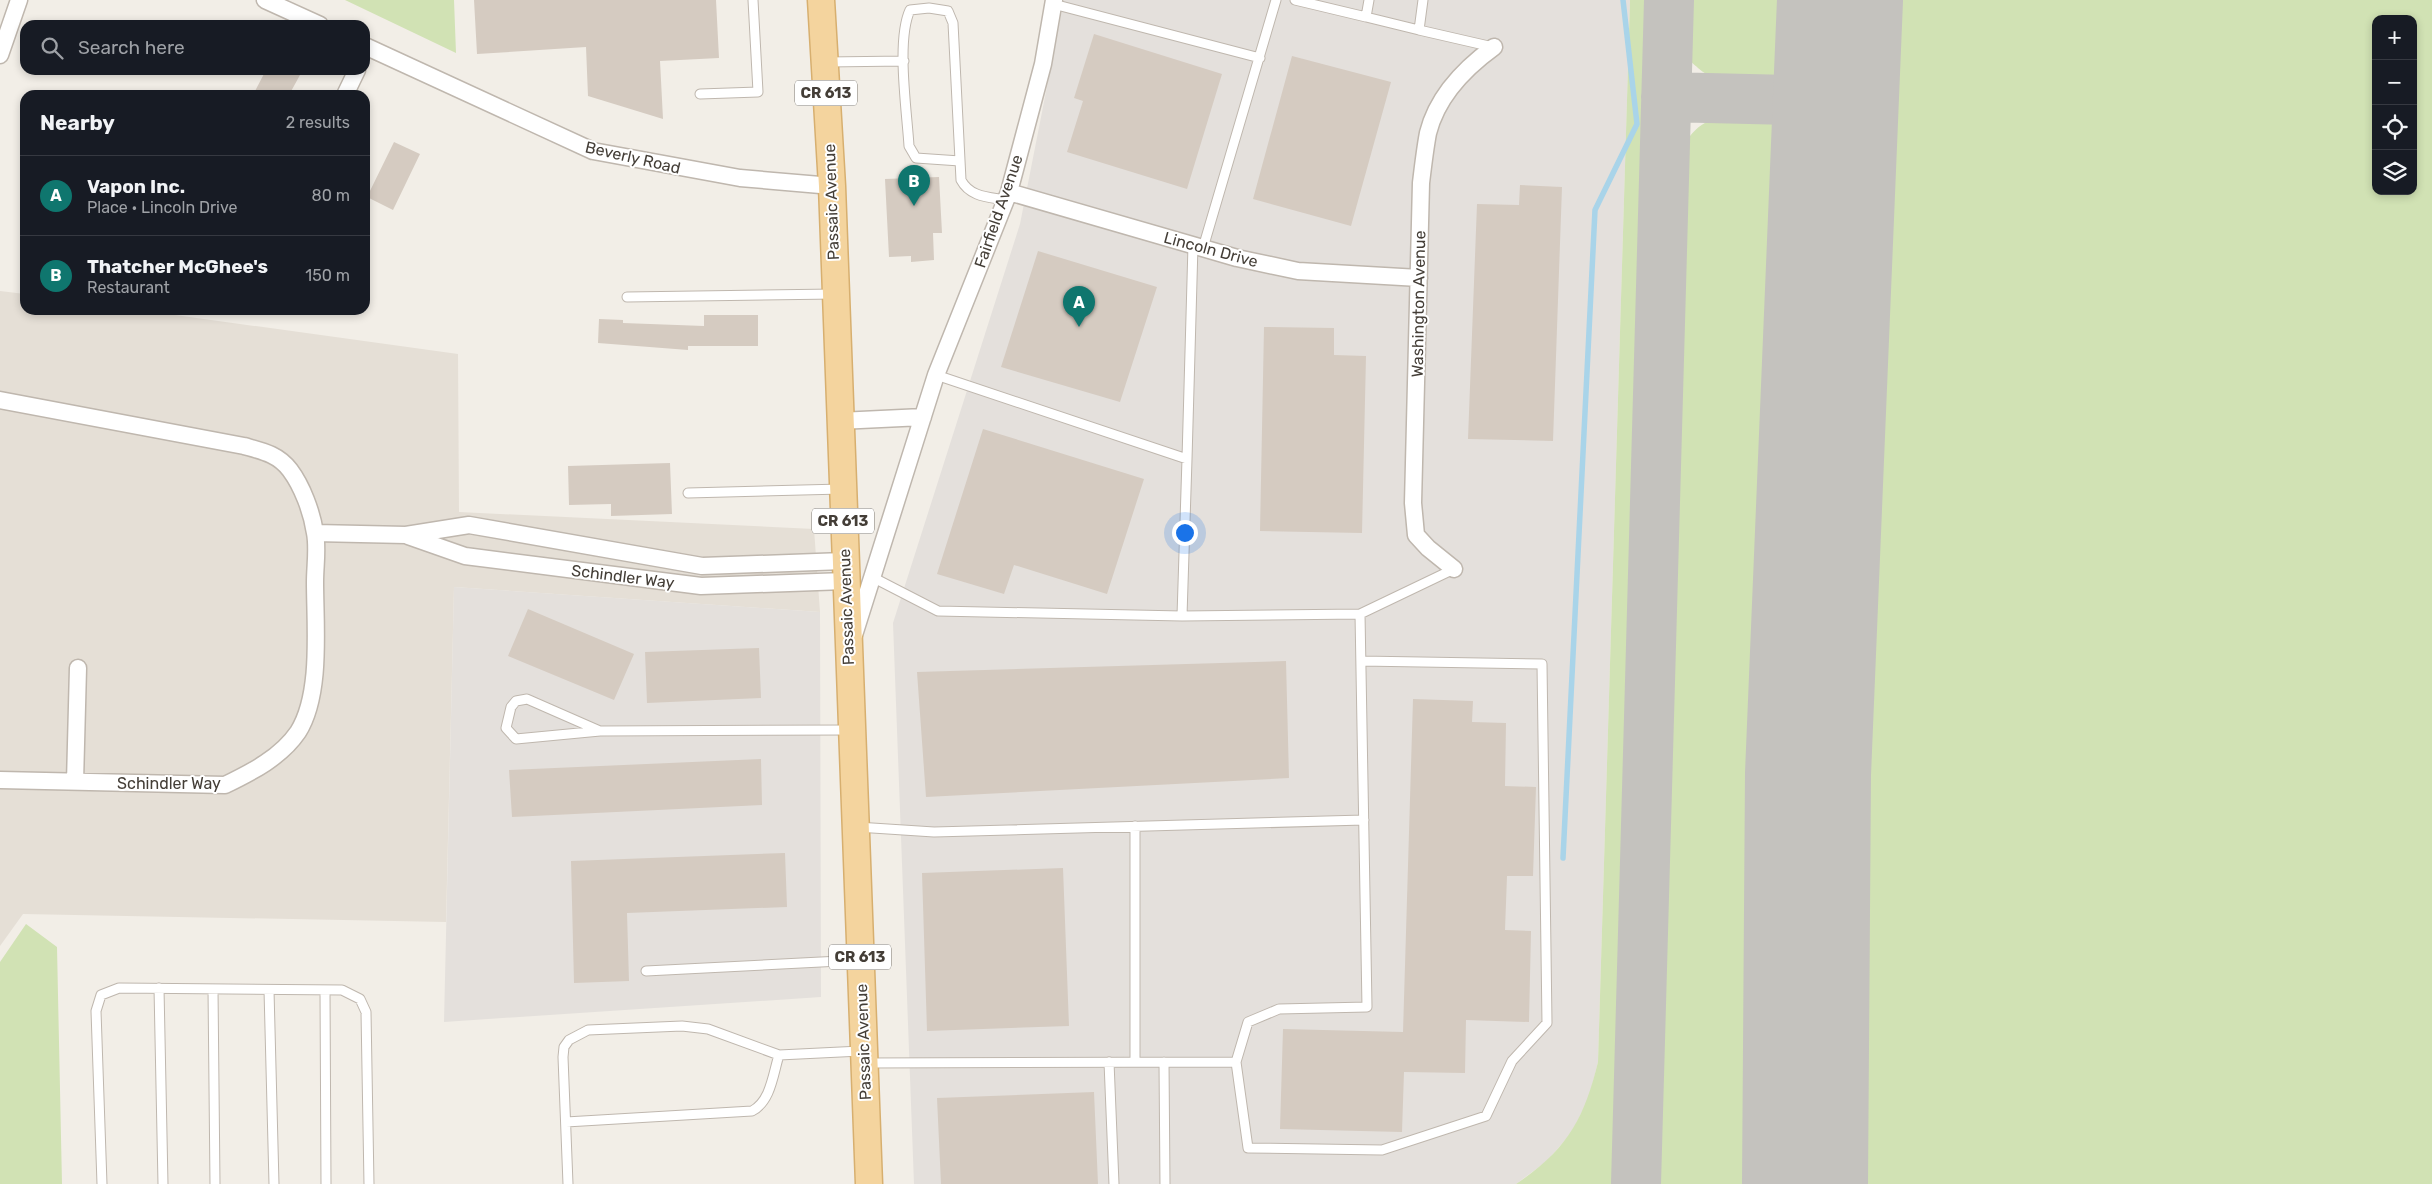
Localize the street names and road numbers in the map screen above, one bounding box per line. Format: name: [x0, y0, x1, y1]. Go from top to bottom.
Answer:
road number: CR 613: [795, 80, 857, 106]
street label: Beverly Road: [583, 137, 682, 178]
street label: Passaic Avenue: [820, 143, 843, 260]
street label: Fairfield Avenue: [970, 152, 1027, 270]
street label: Lincoln Drive: [1162, 228, 1260, 271]
street label: Washington Avenue: [1408, 230, 1429, 378]
road number: CR 613: [812, 508, 874, 534]
street label: Passaic Avenue: [835, 548, 858, 665]
street label: Schindler Way: [570, 561, 676, 592]
street label: Schindler Way: [117, 774, 221, 793]
road number: CR 613: [829, 944, 891, 970]
street label: Passaic Avenue: [852, 983, 875, 1100]

